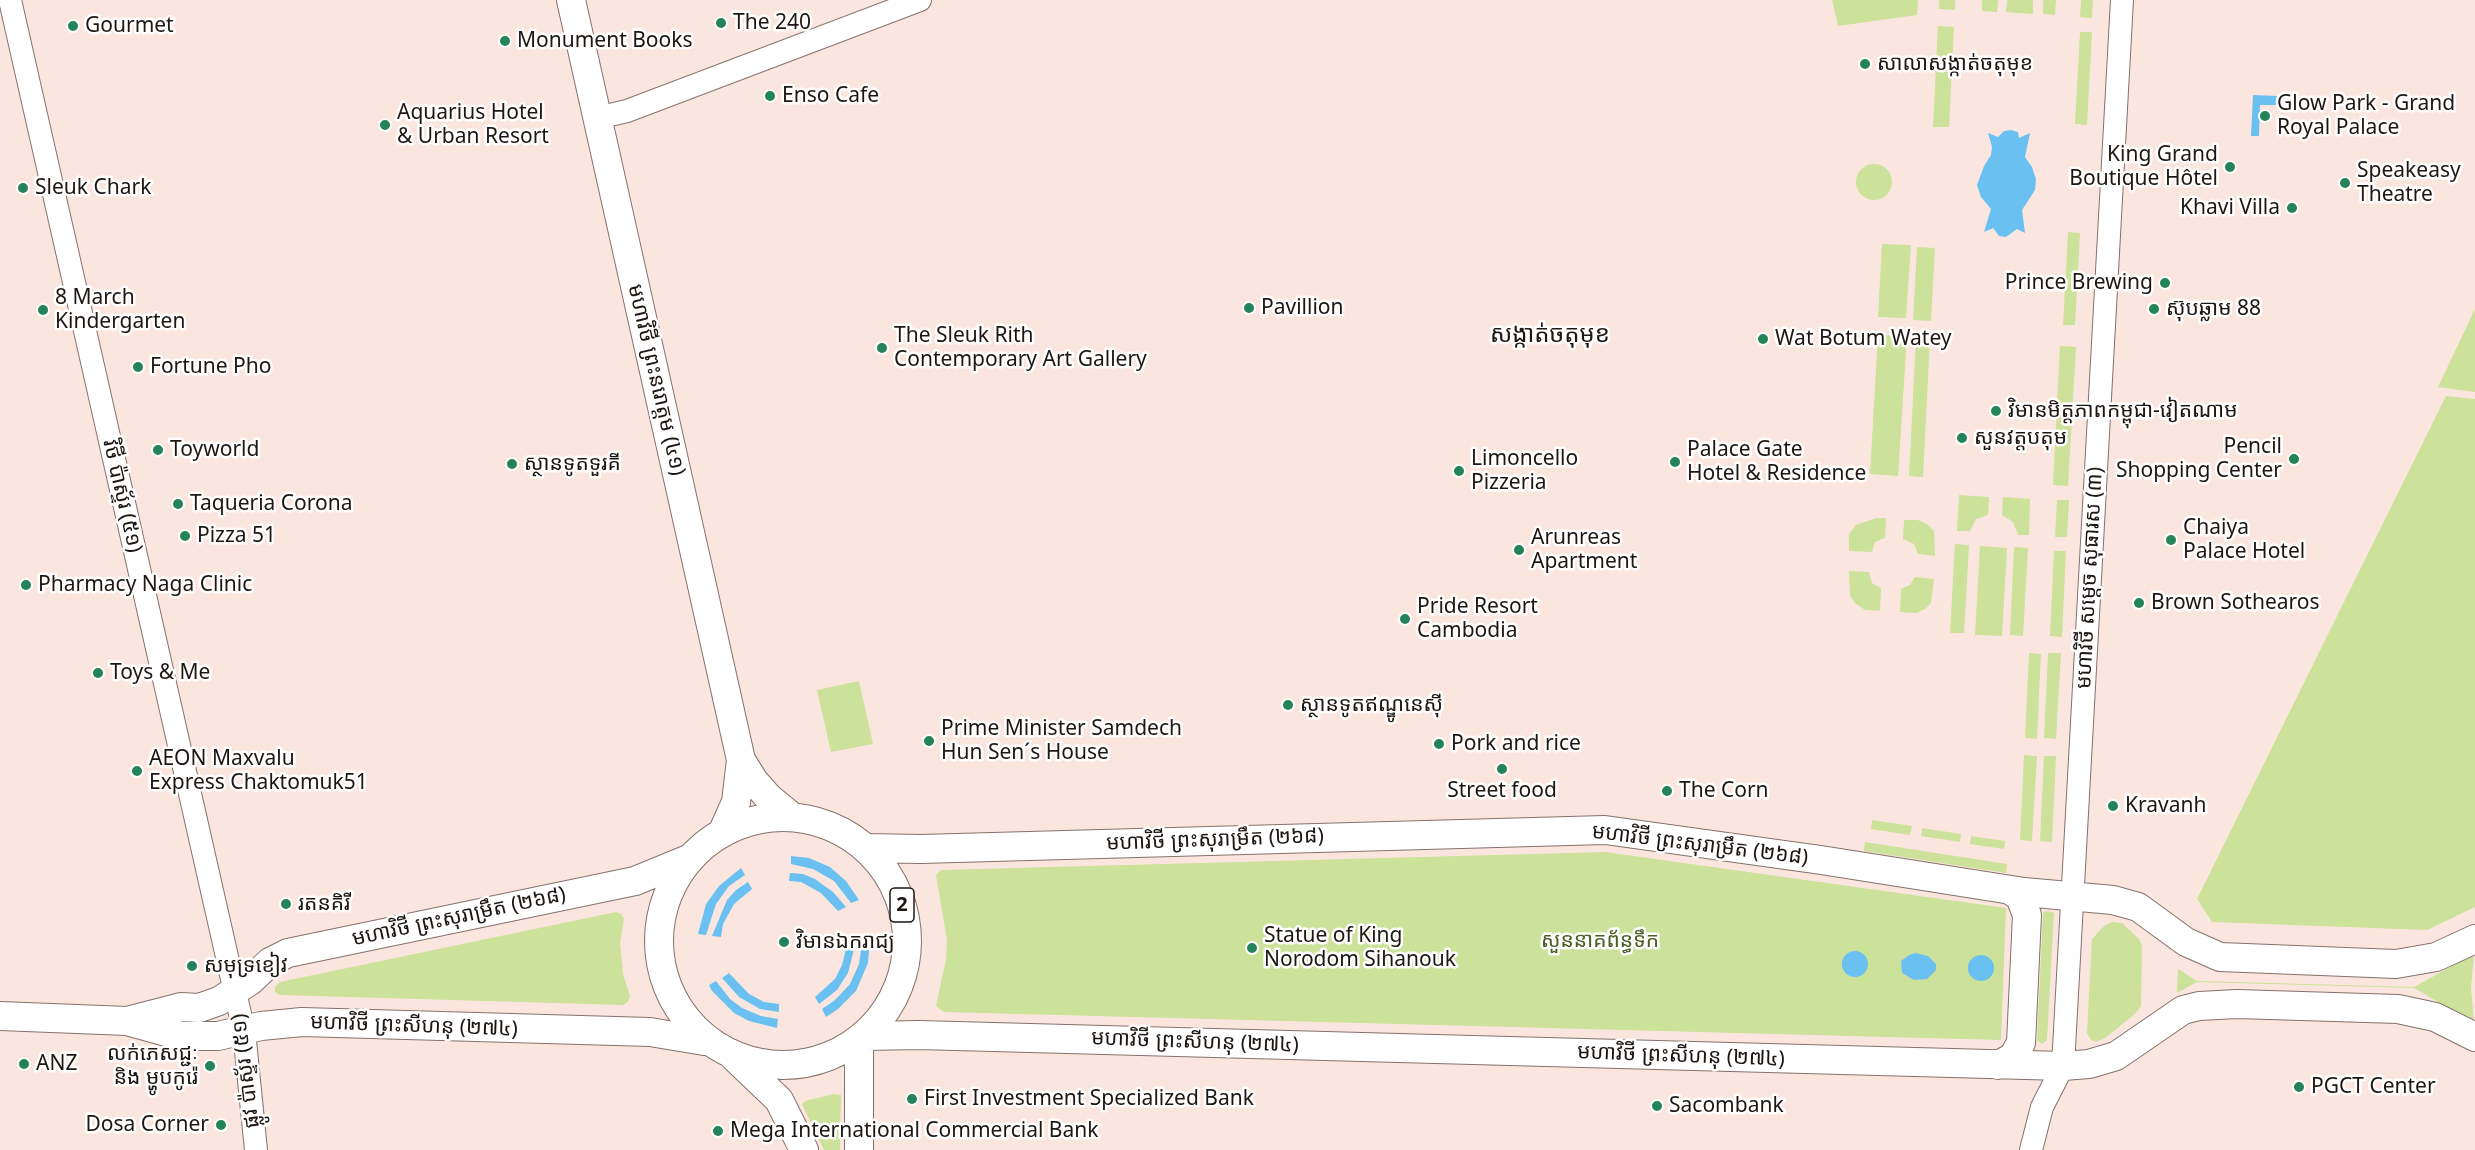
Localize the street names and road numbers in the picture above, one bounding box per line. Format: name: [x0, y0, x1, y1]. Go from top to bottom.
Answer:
street label: មហាវិថី ព្រះនរោត្តម (៤១): [622, 282, 690, 478]
street label: វិថី ប៉ាស្ទ័រ (៥១): [97, 437, 147, 555]
street label: មហាវិថី សម្តេច សុធារស (៣): [2072, 466, 2108, 690]
street label: មហាវិថី ព្រះសុរាម្រឹត (២៦៨): [1590, 819, 1810, 871]
street label: មហាវិថី ព្រះសុរាម្រឹត (២៦៨): [1106, 824, 1324, 856]
street label: មហាវិថី ព្រះសុរាម្រឹត (២៦៨): [350, 882, 568, 952]
road number: 2: [890, 888, 914, 922]
street label: មហាវិថី ព្រះសីហនុ (២៧៤): [310, 1010, 518, 1042]
street label: ផ្លូវ ប៉ាស្ទ័រ (៥១): [226, 1012, 266, 1130]
street label: មហាវិថី ព្រះសីហនុ (២៧៤): [1091, 1026, 1299, 1058]
street label: មហាវិថី ព្រះសីហនុ (២៧៤): [1577, 1040, 1785, 1072]

